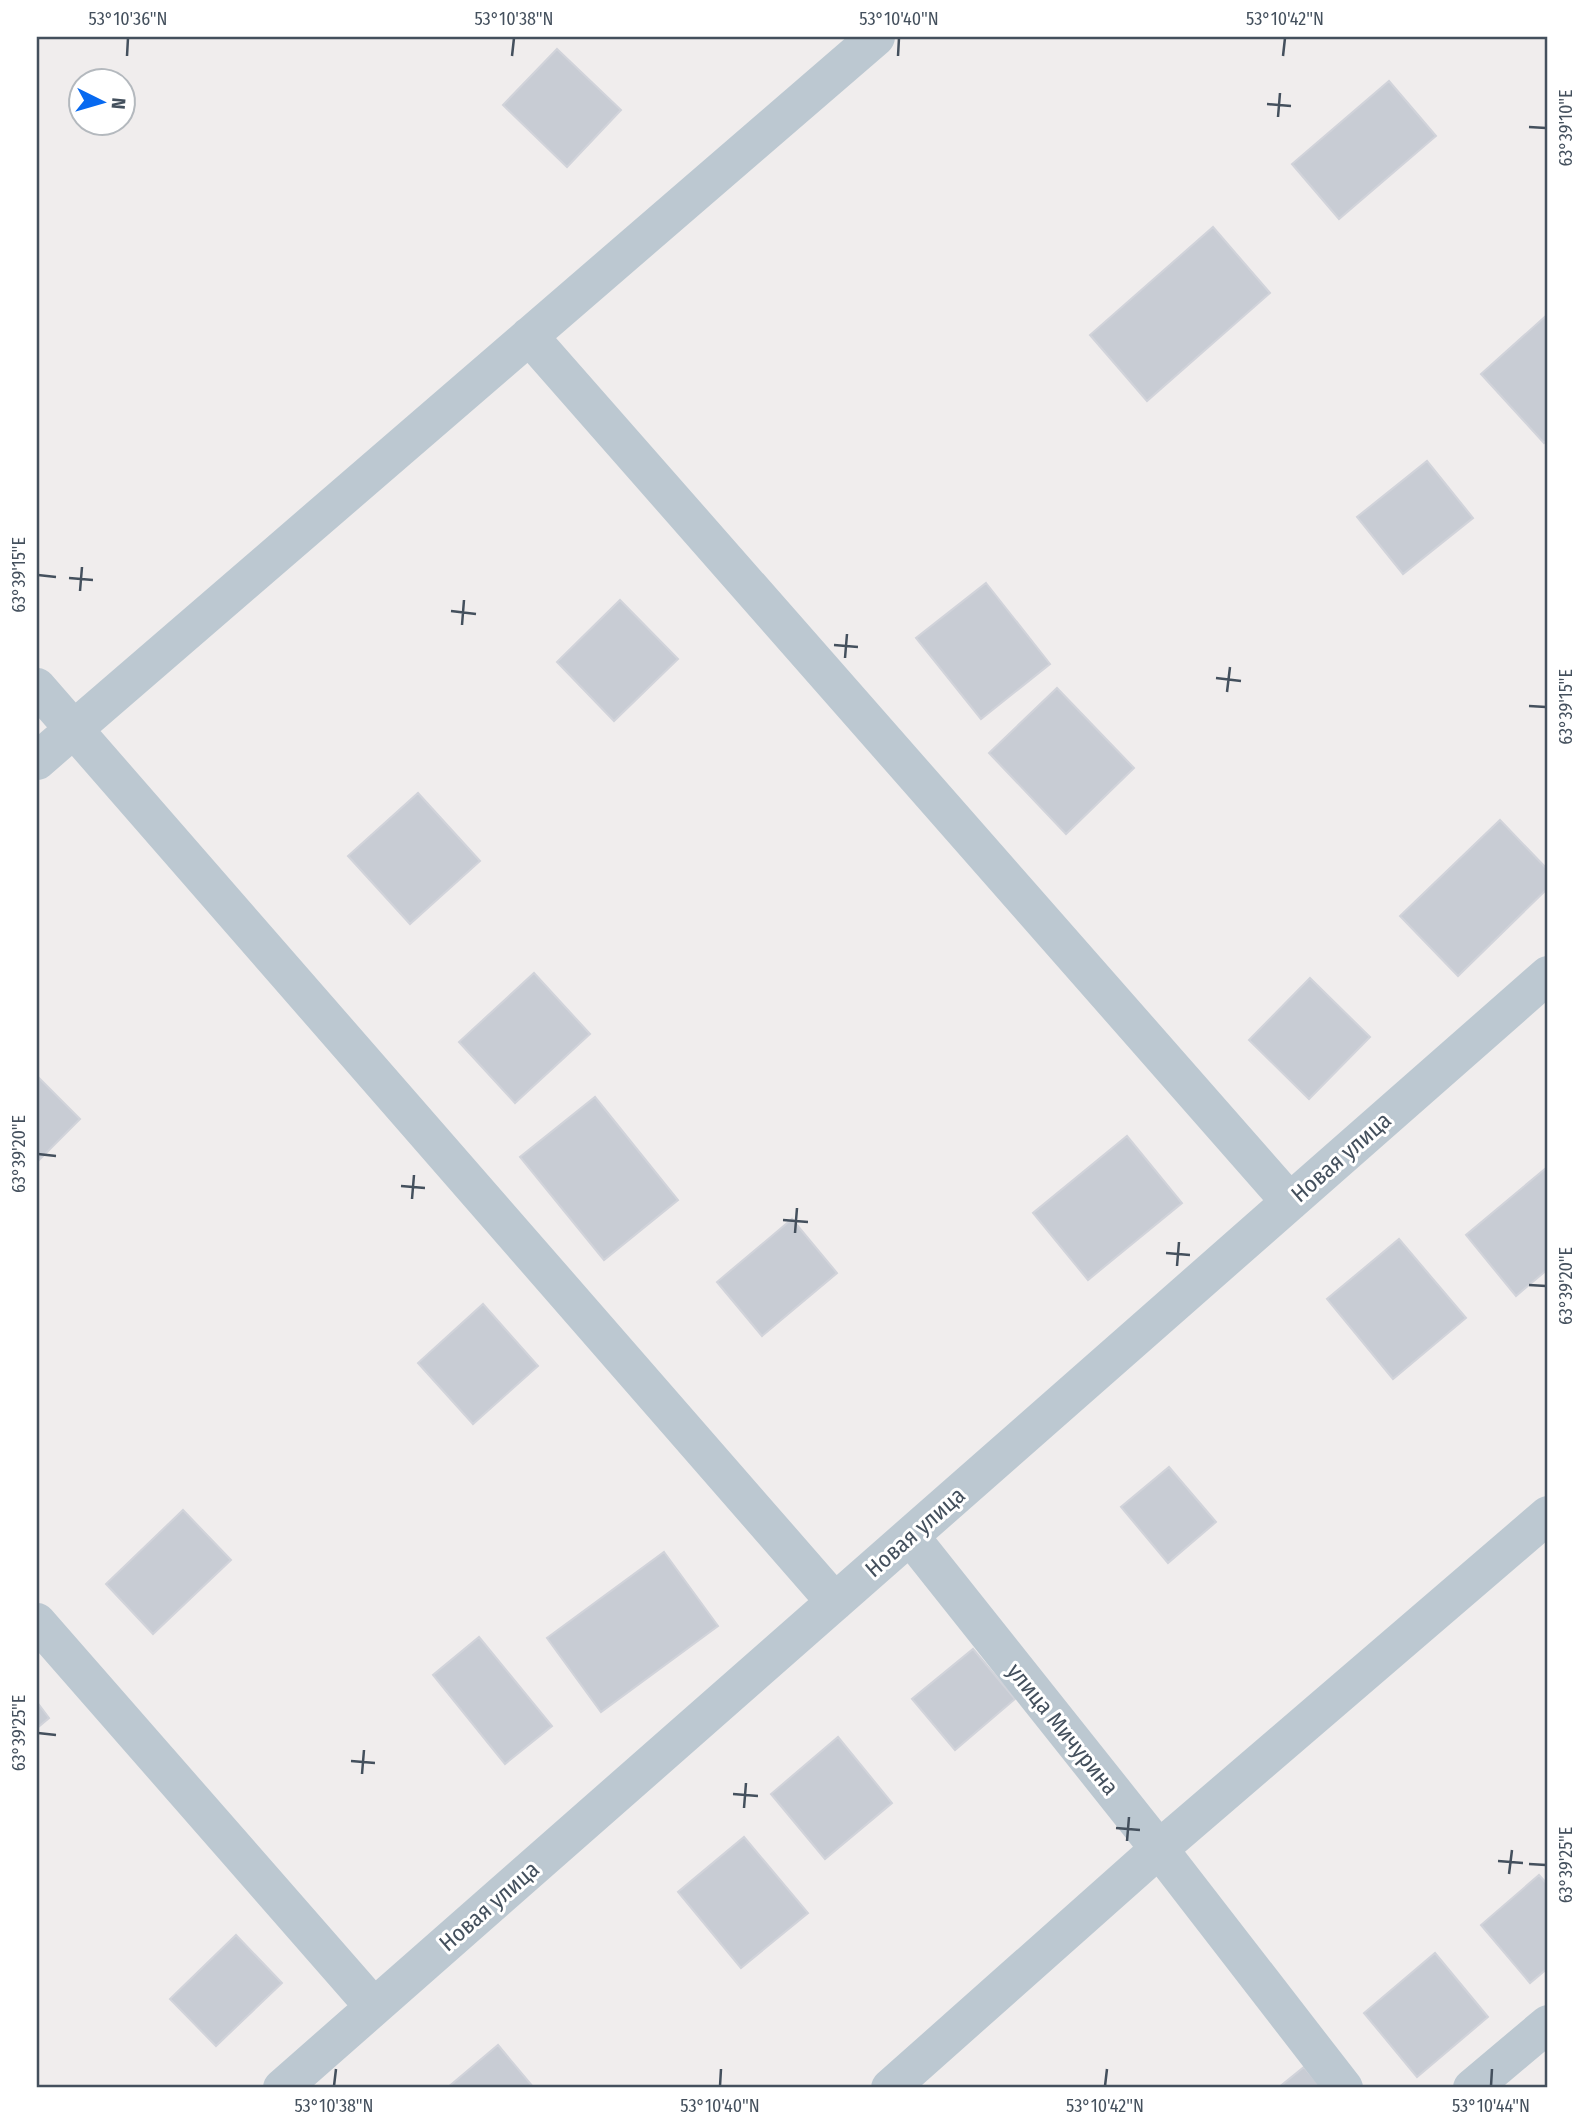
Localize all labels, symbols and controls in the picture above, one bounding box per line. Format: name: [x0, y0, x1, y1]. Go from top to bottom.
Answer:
text: 53°10'36"N: [89, 8, 167, 30]
text: 53°10'38"N: [474, 8, 554, 30]
text: 53°10'40"N: [859, 8, 939, 30]
text: 53°10'42"N: [1246, 8, 1324, 30]
north arrow: [66, 66, 136, 136]
text: 63°39'10"E: [1555, 89, 1577, 167]
text: N: [106, 97, 130, 110]
text: 63°39'15"E: [8, 537, 30, 613]
text: 63°39'15"E: [1555, 669, 1577, 745]
street label: Новая улица: [1285, 1106, 1397, 1208]
text: 63°39'20"E: [8, 1115, 30, 1193]
text: 63°39'20"E: [1555, 1247, 1577, 1325]
street label: Новая улица: [859, 1481, 971, 1583]
street label: улица Мичурина: [1001, 1657, 1125, 1801]
text: 63°39'25"E: [8, 1695, 30, 1771]
text: 63°39'25"E: [1555, 1827, 1577, 1903]
street label: Новая улица: [433, 1855, 545, 1957]
text: 53°10'38"N: [294, 2095, 374, 2117]
text: 53°10'40"N: [680, 2095, 760, 2117]
text: 53°10'42"N: [1066, 2095, 1144, 2117]
text: 53°10'44"N: [1452, 2095, 1530, 2117]

